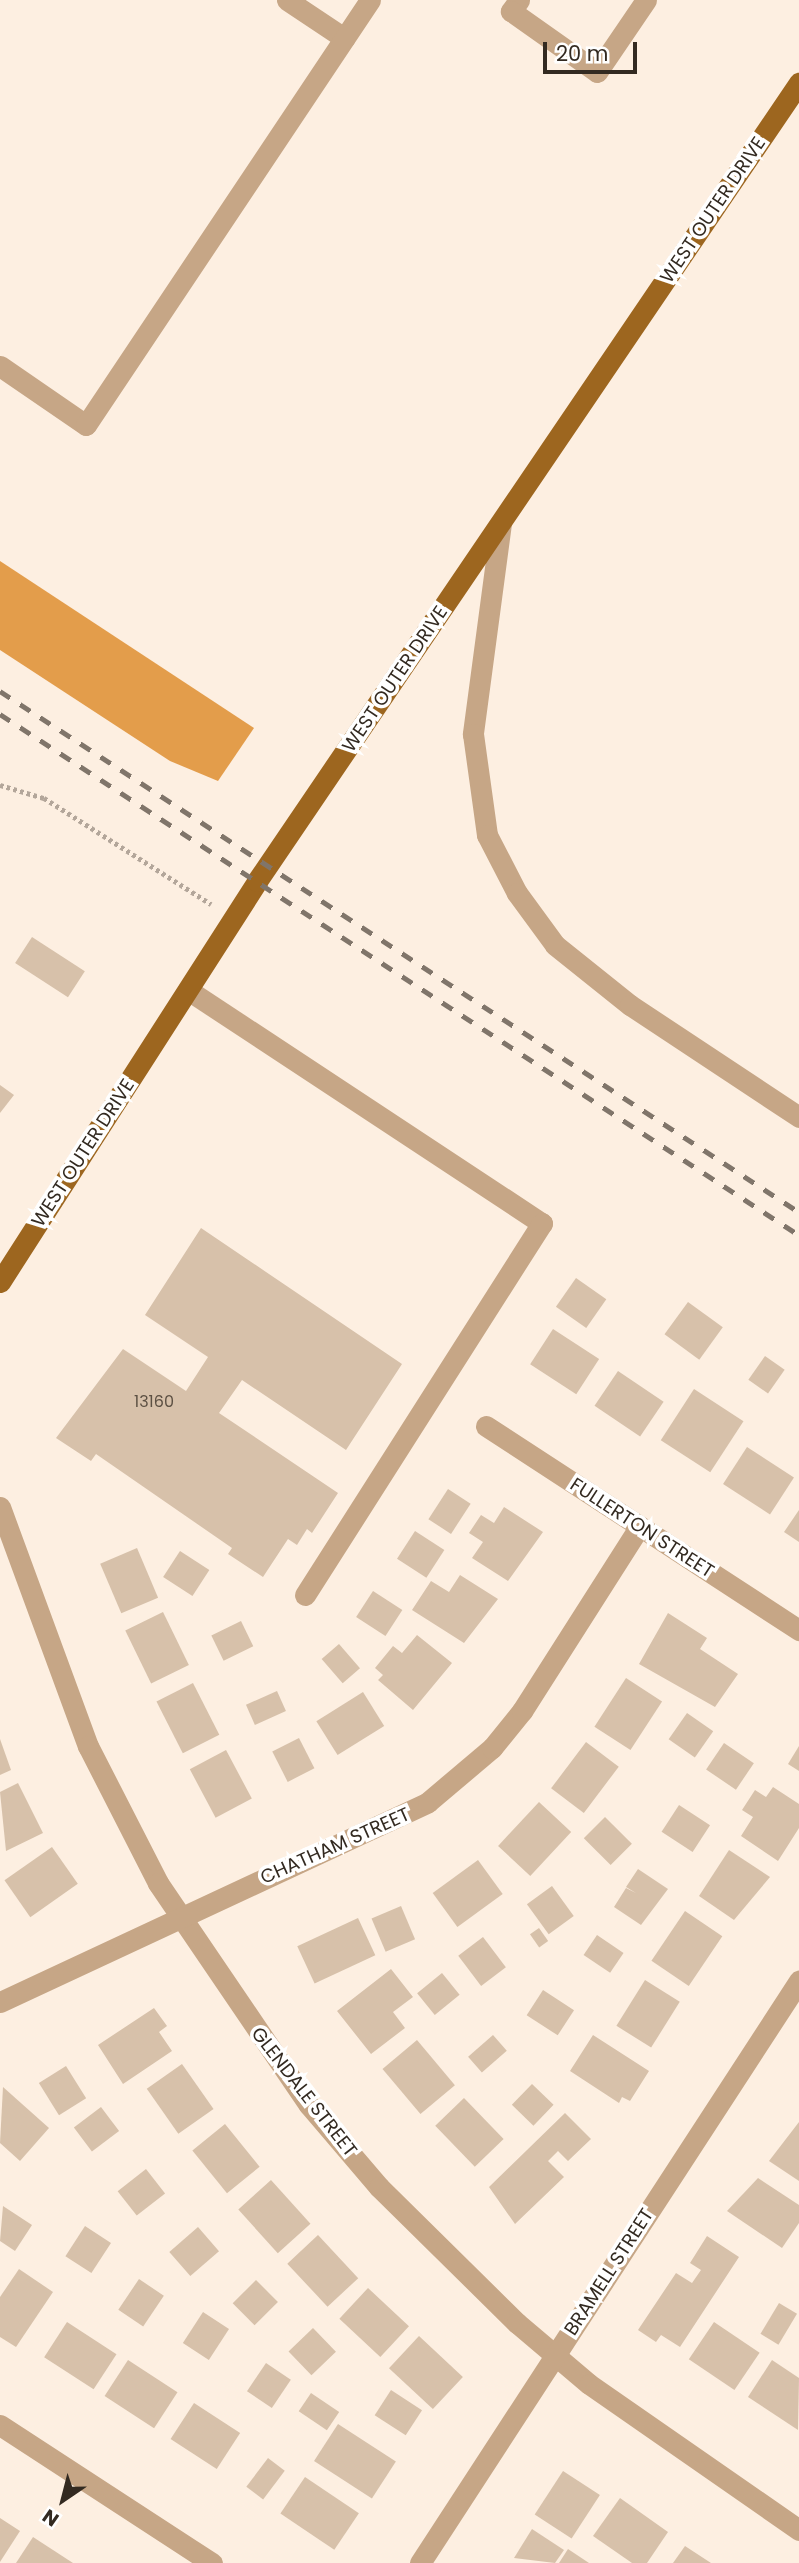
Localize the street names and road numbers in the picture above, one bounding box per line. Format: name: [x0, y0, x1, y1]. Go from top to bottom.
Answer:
street label: WEST OUTER DRIVE: [656, 133, 770, 287]
street label: WEST OUTER DRIVE: [338, 602, 452, 756]
street label: WEST OUTER DRIVE: [27, 1075, 139, 1231]
street label: FULLERTON STREET: [566, 1473, 718, 1583]
street label: CHATHAM STREET: [257, 1803, 413, 1889]
street label: GLENDALE STREET: [246, 2023, 362, 2161]
street label: BRAMELL STREET: [560, 2204, 658, 2340]

